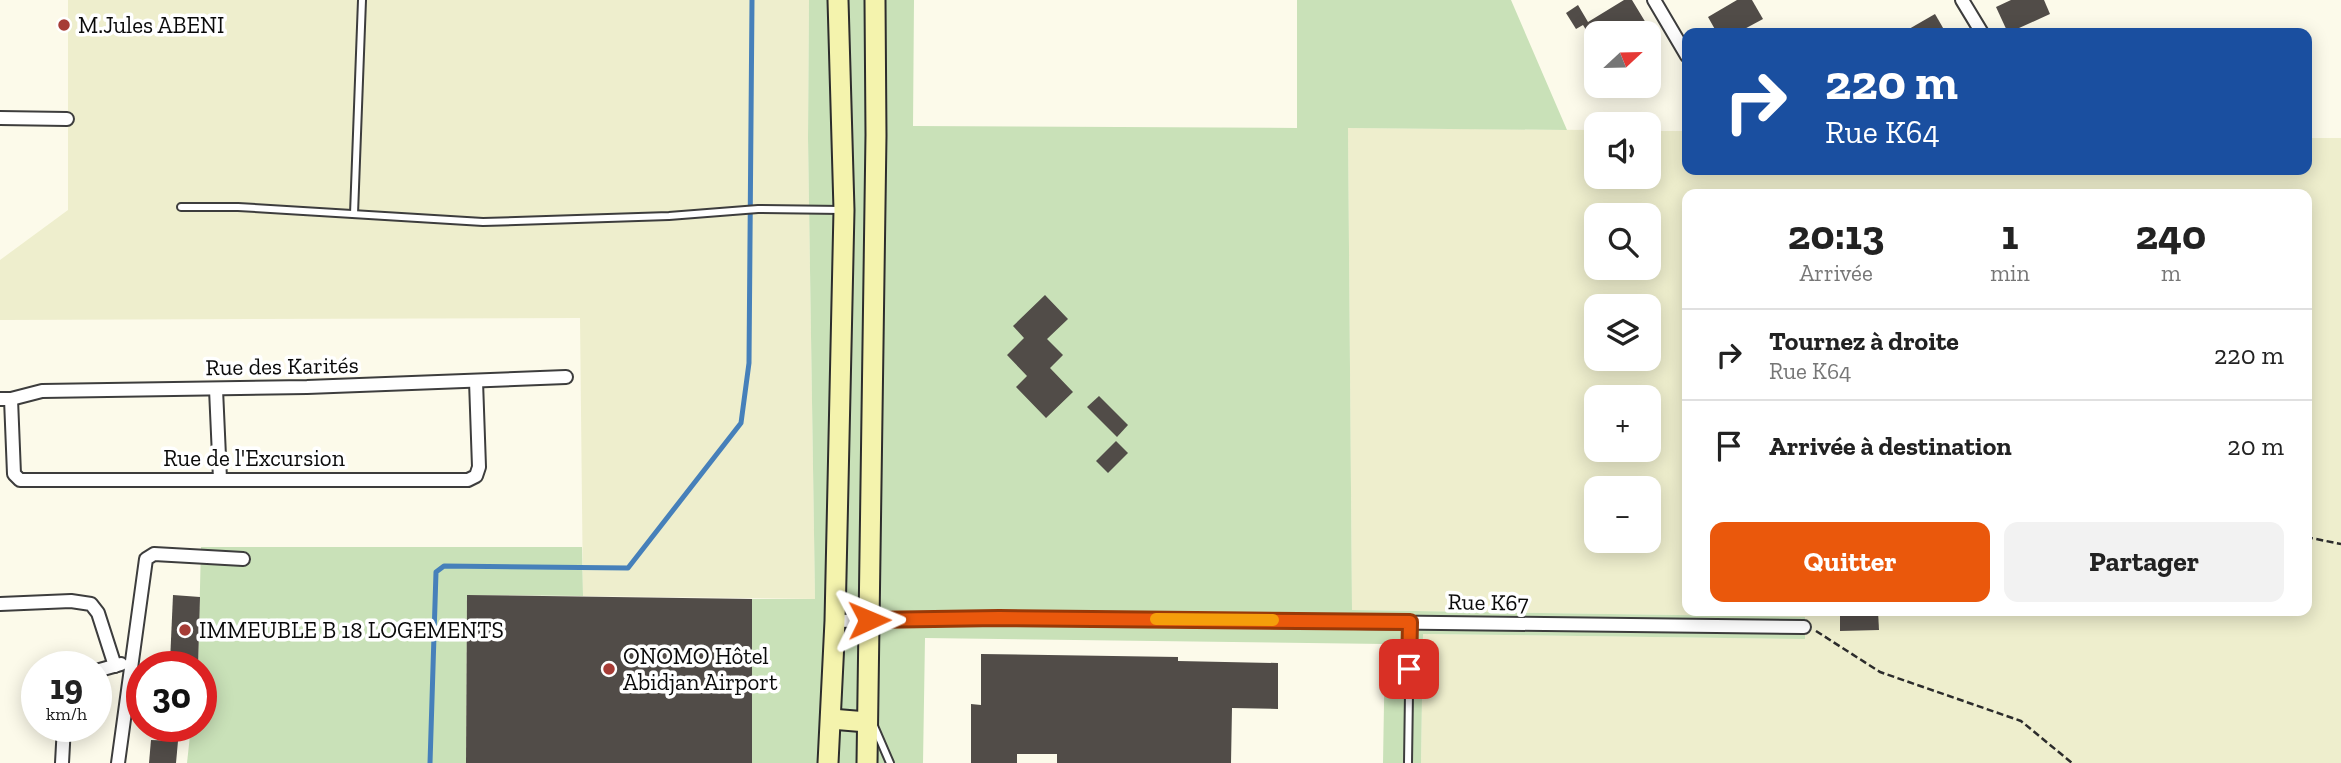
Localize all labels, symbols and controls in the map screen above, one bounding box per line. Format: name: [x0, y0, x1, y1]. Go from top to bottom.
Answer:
place label: M.Jules ABENI: [78, 11, 224, 39]
marker: M.Jules ABENI: [56, 17, 72, 33]
north arrow: [1584, 21, 1661, 98]
map controls: [1584, 21, 1661, 553]
text: 220 m: [1825, 53, 1958, 112]
icon: right: [1710, 56, 1801, 147]
button: sound: [1584, 112, 1661, 189]
text: Rue K64: [1825, 113, 1940, 151]
button: search: [1584, 203, 1661, 280]
text: 20:13: [1788, 209, 1884, 260]
text: 1: [2001, 209, 2018, 260]
text: 240: [2135, 209, 2206, 260]
text: Arrivée: [1799, 259, 1873, 287]
text: min: [1990, 259, 2030, 287]
text: m: [2161, 259, 2181, 287]
button: layers: [1584, 294, 1661, 371]
text: Tournez à droite: [1769, 325, 1959, 357]
icon: right: [1710, 336, 1748, 374]
text: 220 m: [2214, 339, 2284, 371]
street label: Rue des Karités: [205, 351, 359, 381]
text: Rue K64: [1769, 357, 1852, 385]
button: +: [1584, 385, 1661, 462]
icon: arrive: [1710, 427, 1748, 465]
text: Arrivée à destination: [1769, 430, 2012, 462]
text: 20 m: [2227, 430, 2284, 462]
street label: Rue de l'Excursion: [163, 444, 345, 472]
button: −: [1584, 476, 1661, 553]
button: Quitter: [1710, 522, 1990, 602]
button: Partager: [2004, 522, 2284, 602]
position arrow: [832, 583, 906, 657]
street label: Rue K67: [1447, 587, 1529, 617]
place label: IMMEUBLE B 18 LOGEMENTS: [199, 616, 504, 644]
marker: IMMEUBLE B 18 LOGEMENTS: [177, 622, 193, 638]
pin: [1379, 639, 1439, 699]
place label: ONOMO Hôtel Abidjan Airport: [623, 642, 778, 696]
icon: arrive: [1390, 650, 1428, 688]
speed limit sign: 30: [126, 651, 217, 742]
marker: ONOMO Hôtel Abidjan Airport: [601, 661, 617, 677]
text: 19: [50, 666, 83, 708]
text: km/h: [46, 703, 87, 725]

